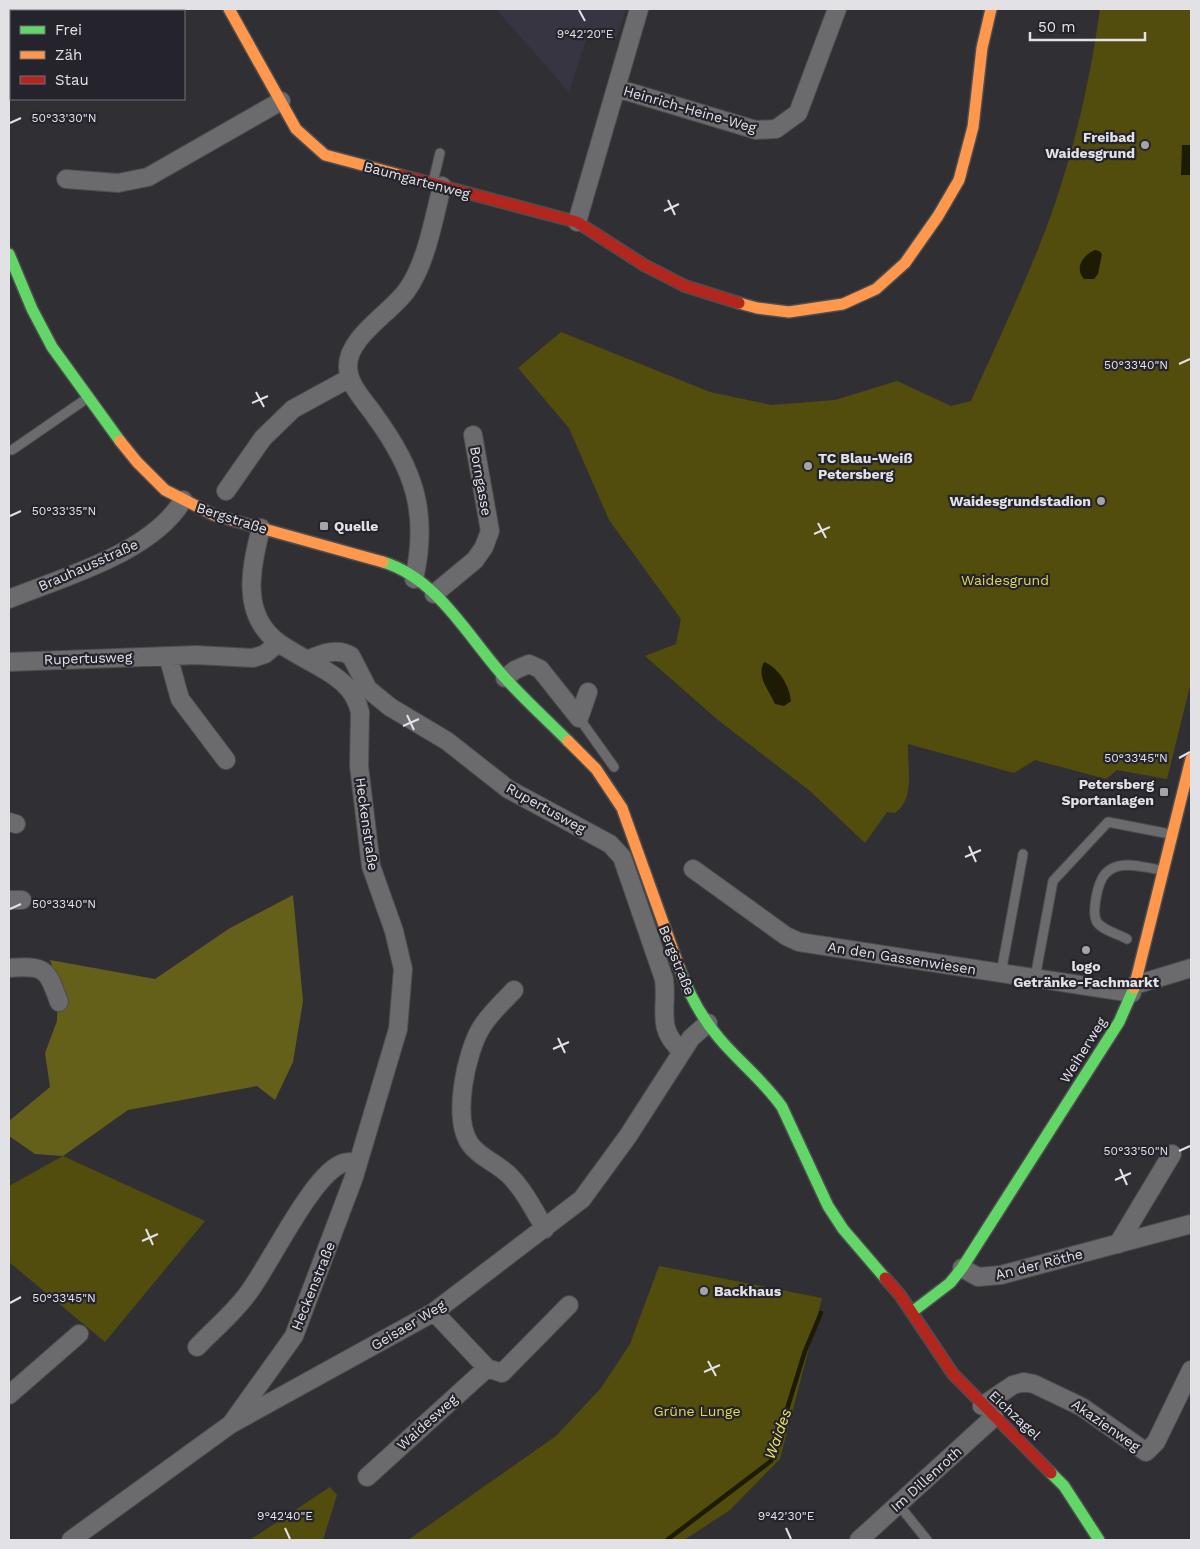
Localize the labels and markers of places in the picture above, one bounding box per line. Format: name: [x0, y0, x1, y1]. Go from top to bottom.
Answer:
place label: Freibad Waidesgrund: [1045, 129, 1135, 161]
marker: Freibad Waidesgrund: [1139, 139, 1151, 151]
place label: TC Blau-Weiß Petersberg: [818, 450, 912, 482]
marker: TC Blau-Weiß Petersberg: [802, 460, 814, 472]
place label: Waidesgrundstadion: [950, 493, 1091, 509]
marker: Waidesgrundstadion: [1095, 495, 1107, 507]
place label: Quelle: [334, 518, 378, 534]
marker: Quelle: [318, 520, 330, 532]
place label: Petersberg Sportanlagen: [1061, 776, 1154, 808]
marker: Petersberg Sportanlagen: [1158, 786, 1170, 798]
marker: logo Getränke-Fachmarkt: [1080, 944, 1092, 956]
place label: logo Getränke-Fachmarkt: [1013, 958, 1159, 990]
place label: Backhaus: [714, 1283, 782, 1299]
marker: Backhaus: [698, 1285, 710, 1297]

